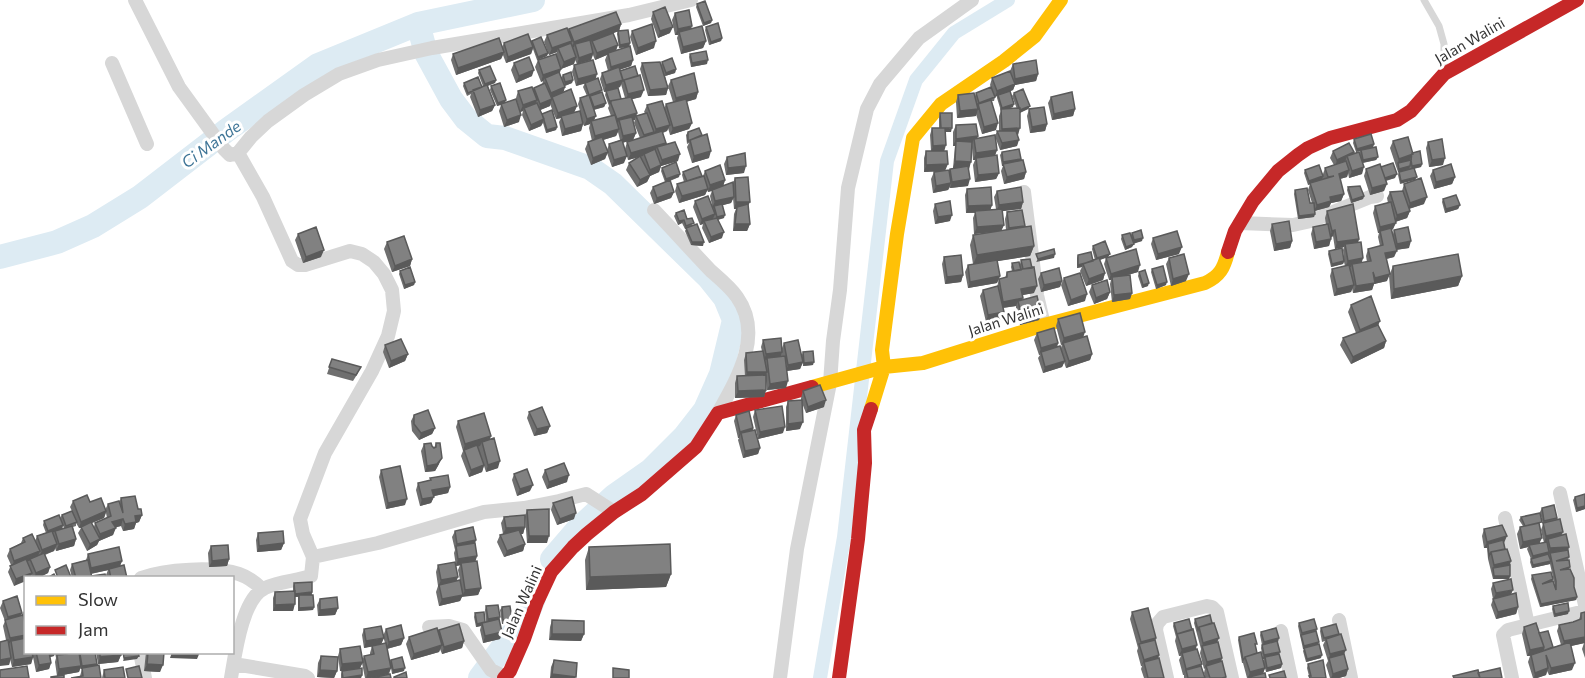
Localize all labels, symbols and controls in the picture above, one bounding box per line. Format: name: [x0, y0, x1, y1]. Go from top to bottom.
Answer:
street label: Jalan Walini: [1431, 13, 1508, 67]
water label: Ci Mande: [177, 115, 244, 171]
street label: Jalan Walini: [966, 299, 1046, 339]
street label: Jalan Walini: [497, 562, 545, 641]
legend: [24, 576, 234, 654]
text: Slow: [78, 588, 118, 610]
text: Jam: [78, 618, 108, 640]

